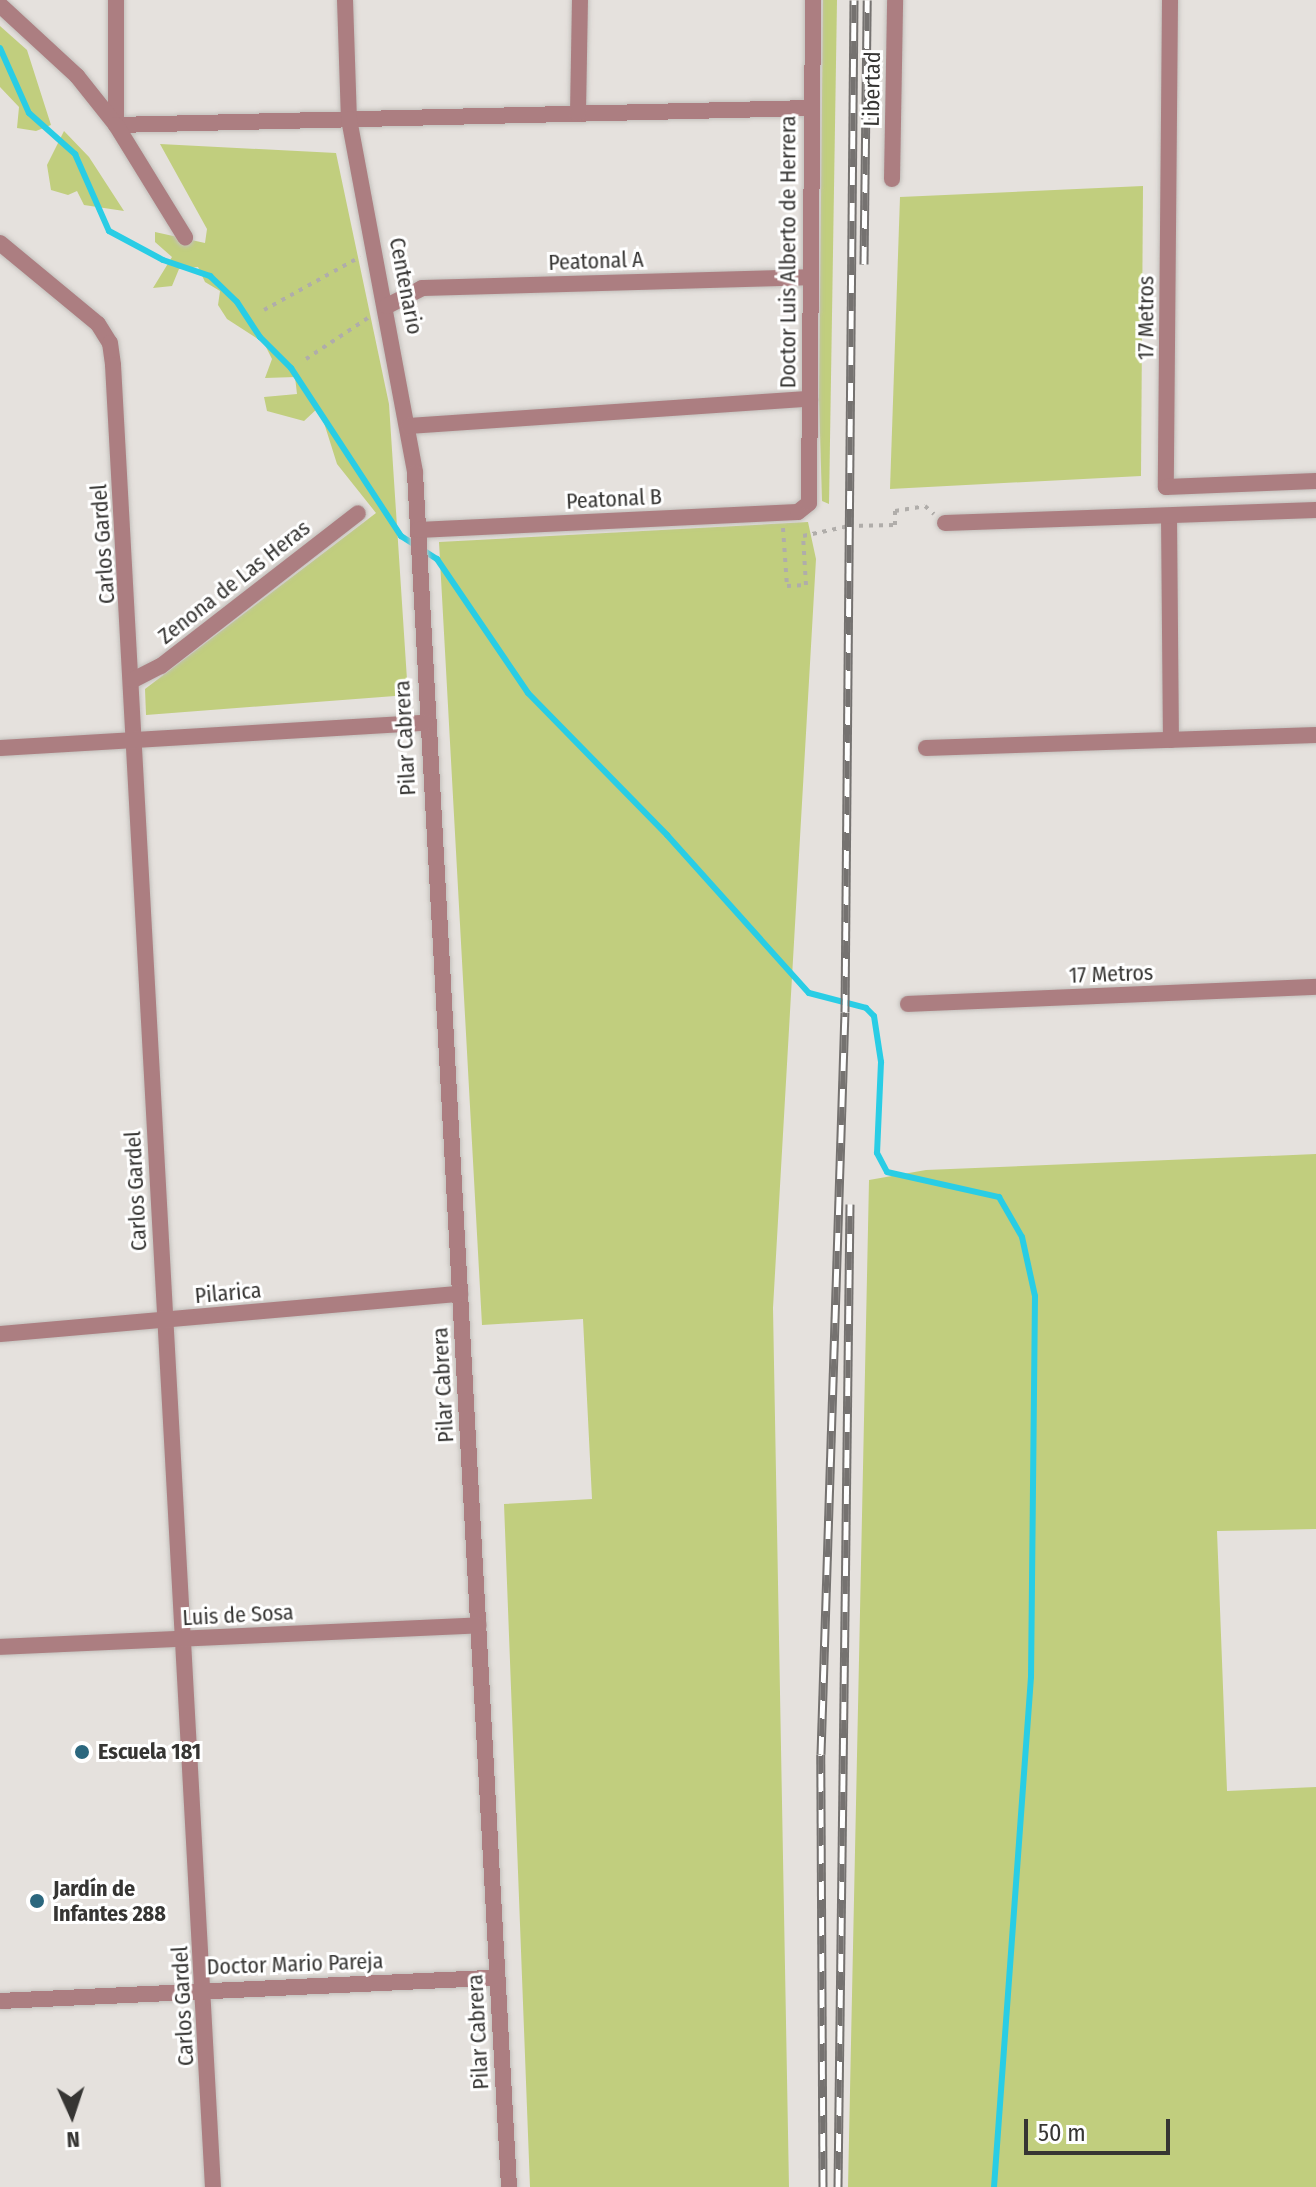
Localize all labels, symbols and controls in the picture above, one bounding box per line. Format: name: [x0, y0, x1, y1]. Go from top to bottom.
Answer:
street label: Libertad: [858, 51, 886, 127]
street label: Doctor Luis Alberto de Herrera: [775, 116, 801, 388]
street label: Centenario: [384, 235, 428, 337]
street label: Peatonal A: [548, 246, 644, 276]
street label: 17 Metros: [1133, 276, 1159, 360]
street label: Carlos Gardel: [86, 483, 120, 605]
street label: Peatonal B: [565, 483, 663, 515]
street label: Zenona de Las Heras: [153, 515, 315, 649]
street label: Pilar Cabrera: [389, 680, 421, 796]
street label: 17 Metros: [1068, 959, 1154, 989]
street label: Carlos Gardel: [120, 1130, 152, 1252]
street label: Pilarica: [194, 1277, 262, 1309]
street label: Pilar Cabrera: [427, 1327, 459, 1443]
street label: Luis de Sosa: [182, 1599, 294, 1631]
place label: Escuela 181: [98, 1739, 201, 1765]
marker: Escuela 181: [73, 1743, 91, 1761]
place label: Jardín de Infantes 288: [53, 1875, 166, 1926]
marker: Jardín de Infantes 288: [28, 1892, 46, 1910]
street label: Carlos Gardel: [167, 1945, 199, 2067]
street label: Doctor Mario Pareja: [206, 1948, 384, 1980]
street label: Pilar Cabrera: [462, 1974, 494, 2090]
north arrow: [32, 2075, 112, 2155]
scale bar: [1028, 2103, 1174, 2153]
text: 50 m: [1038, 2119, 1086, 2147]
text: N: [66, 2126, 81, 2153]

